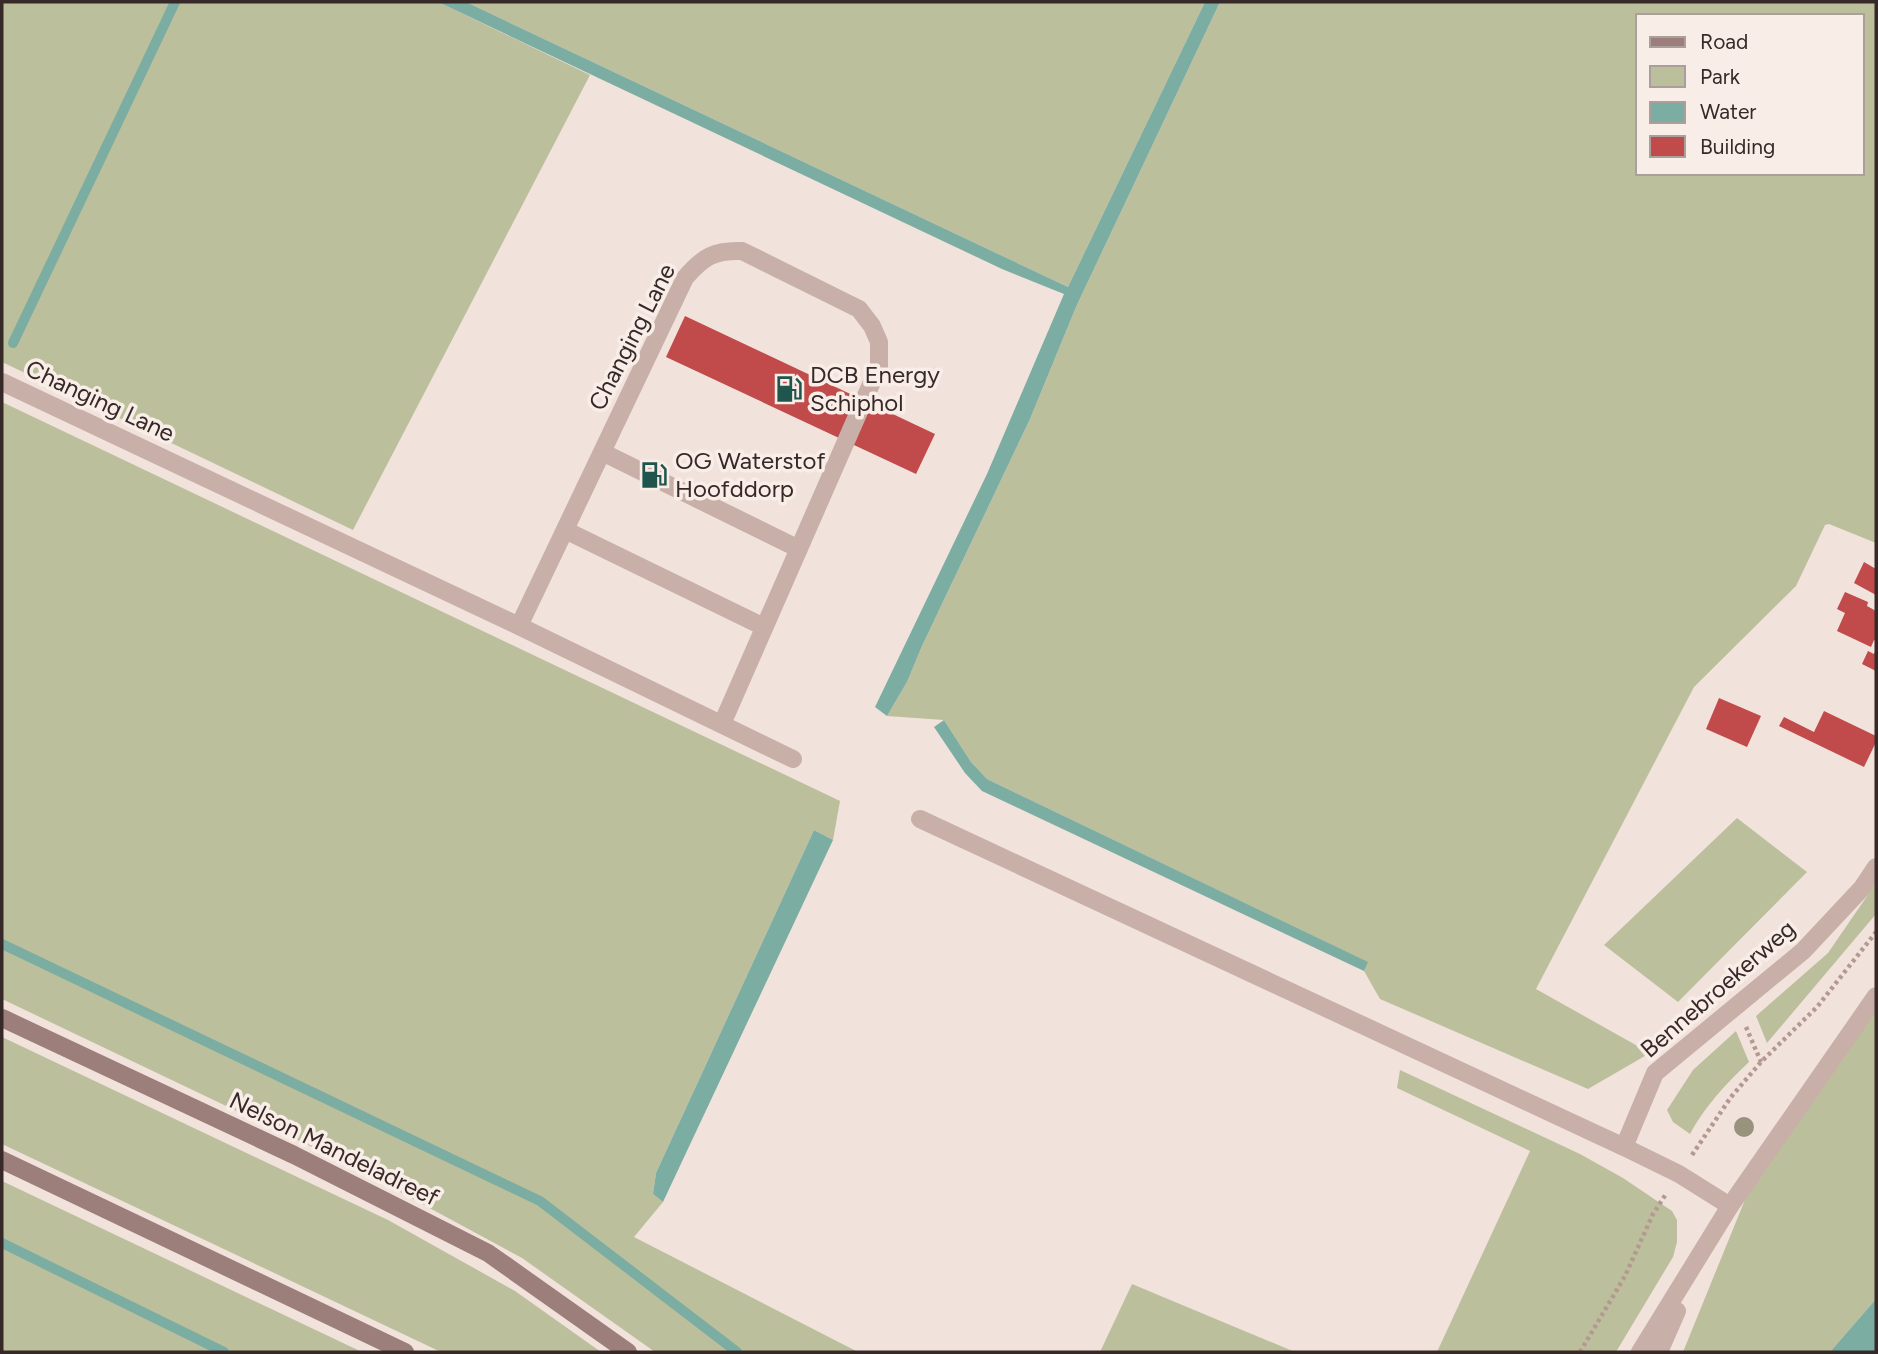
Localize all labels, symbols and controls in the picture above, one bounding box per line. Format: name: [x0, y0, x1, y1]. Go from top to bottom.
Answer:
legend: [1636, 14, 1864, 175]
text: Road: [1700, 29, 1748, 54]
text: Park: [1700, 64, 1741, 89]
text: Water: [1700, 99, 1756, 124]
text: Building: [1700, 134, 1775, 159]
street label: Changing Lane: [582, 259, 681, 415]
street label: Changing Lane: [21, 353, 179, 448]
place label: DCB Energy Schiphol: [810, 360, 940, 417]
fuel station icon: DCB Energy Schiphol: [774, 374, 804, 404]
place label: OG Waterstof Hoofddorp: [675, 446, 825, 503]
fuel station icon: OG Waterstof Hoofddorp: [639, 460, 669, 490]
street label: Bennebroekerweg: [1635, 914, 1801, 1064]
street label: Nelson Mandeladreef: [225, 1085, 444, 1212]

